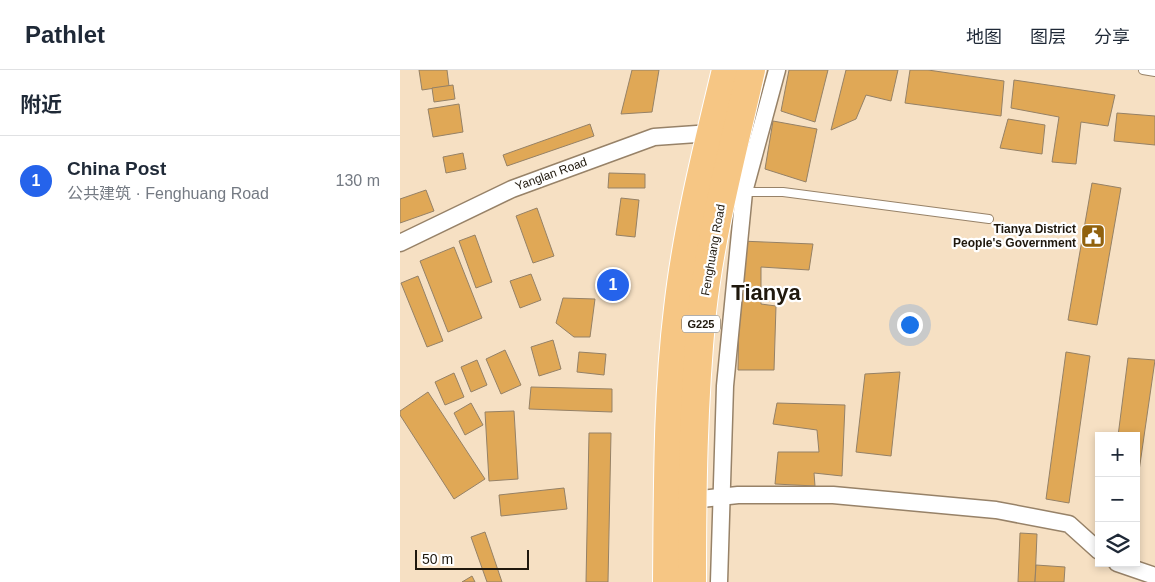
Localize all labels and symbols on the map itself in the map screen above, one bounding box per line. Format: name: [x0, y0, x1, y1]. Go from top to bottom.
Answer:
street label: Yanglan Road: [513, 155, 589, 193]
street label: Fenghuang Road: [698, 203, 728, 297]
place label: Tianya District People's Government: [953, 222, 1076, 250]
public building icon: Tianya District People's Government: [1080, 223, 1106, 249]
pin: 1: [597, 266, 629, 304]
district label: Tianya: [731, 280, 801, 305]
your location: [897, 312, 923, 338]
road number: G225: [682, 315, 720, 332]
scale bar: [415, 547, 529, 570]

